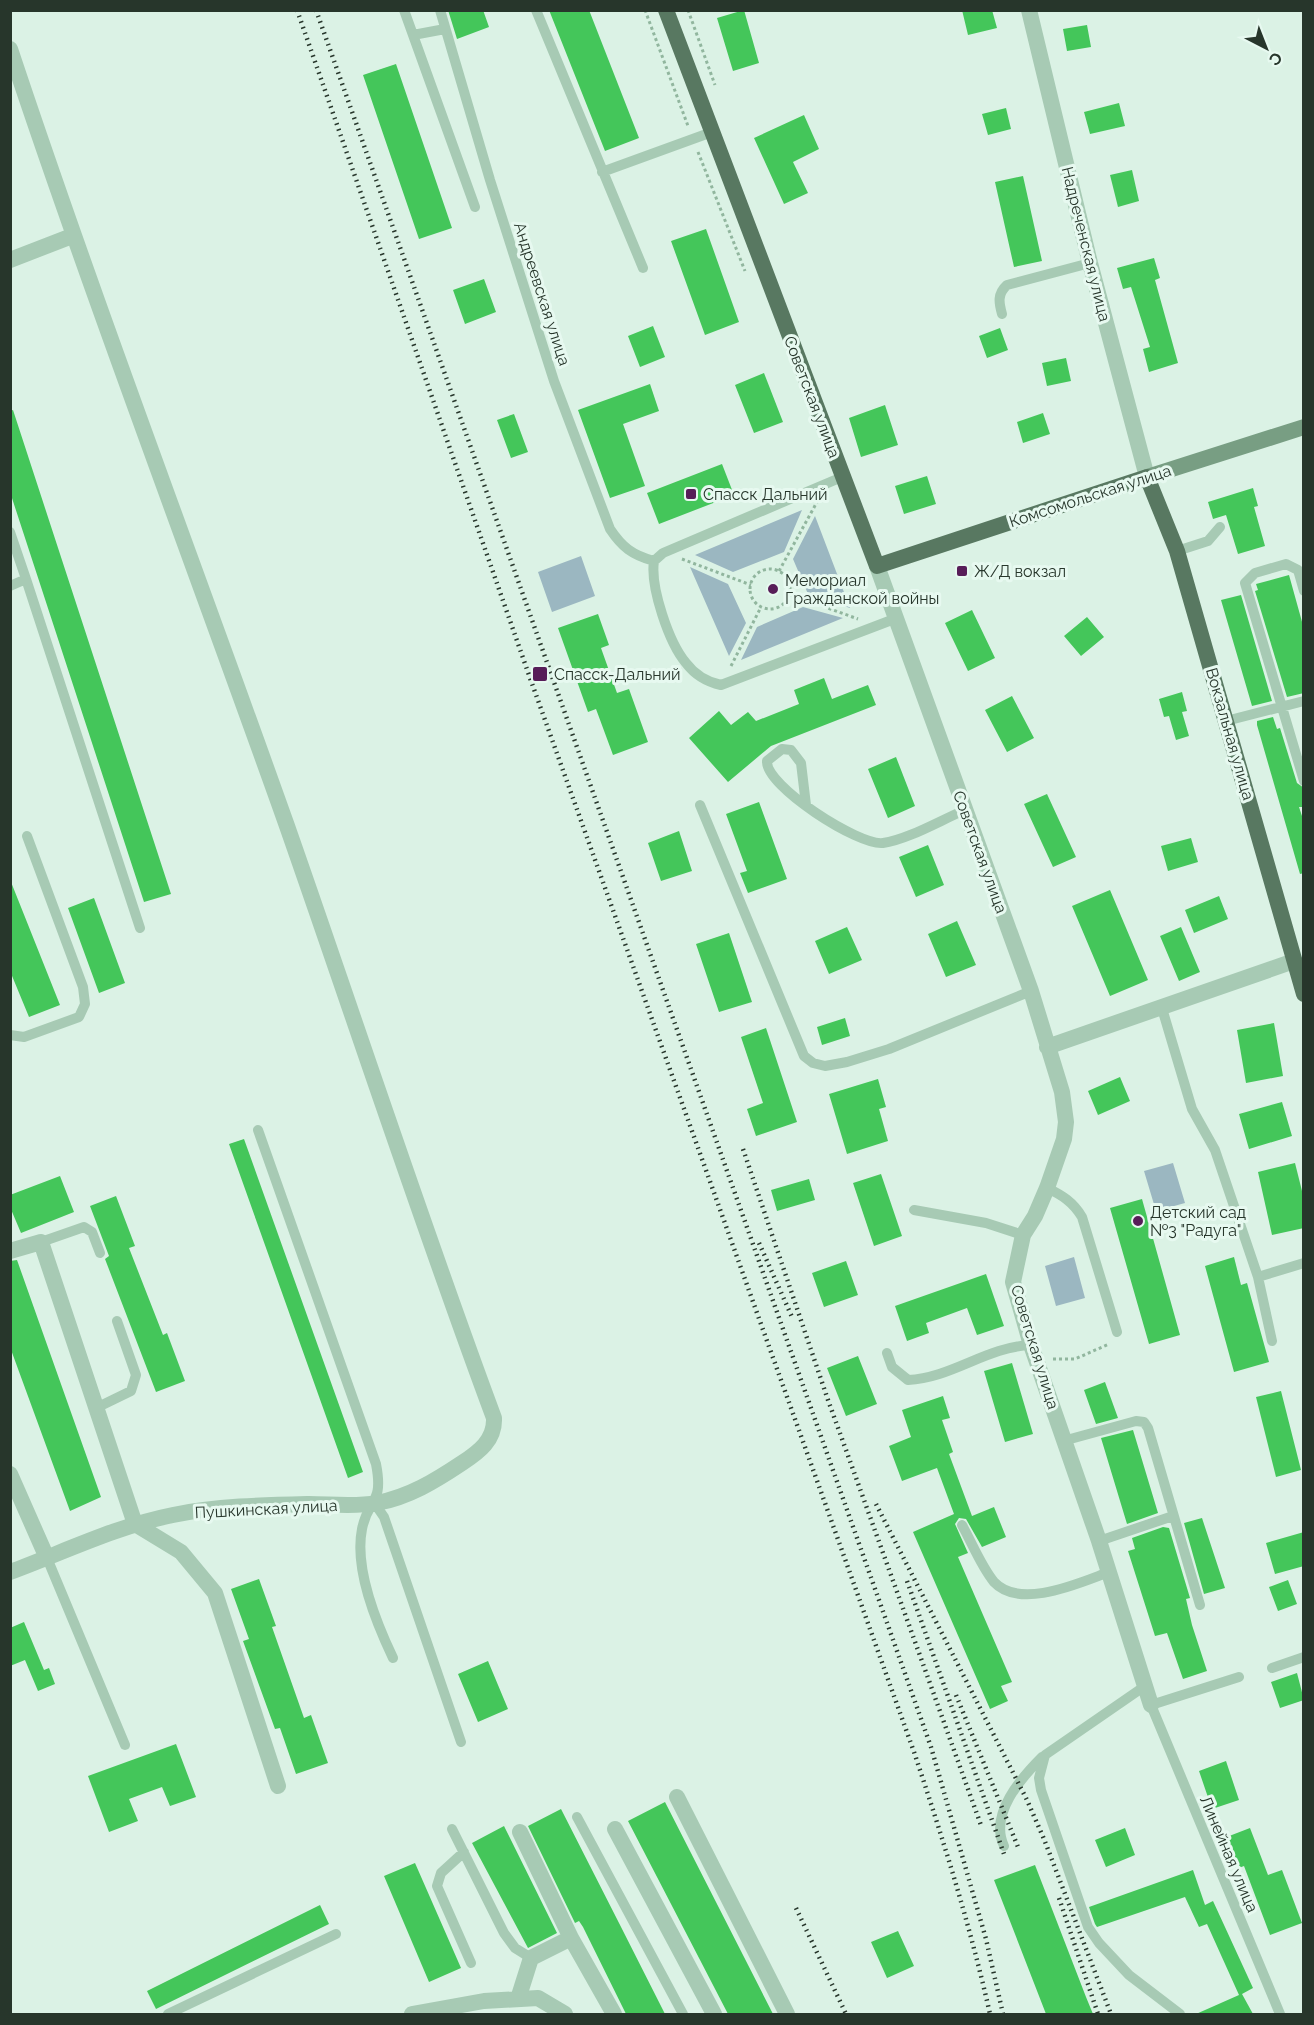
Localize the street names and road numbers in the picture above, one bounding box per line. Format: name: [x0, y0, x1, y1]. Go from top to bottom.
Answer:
street label: Надреченская улица: [1058, 165, 1114, 323]
street label: Андреевская улица: [510, 220, 574, 368]
street label: Советская улица: [780, 333, 844, 461]
street label: Комсомольская улица: [1007, 461, 1173, 531]
street label: Вокзальная улица: [1202, 666, 1258, 802]
street label: Советская улица: [949, 788, 1011, 916]
street label: Советская улица: [1007, 1283, 1063, 1411]
street label: Пушкинская улица: [194, 1496, 338, 1522]
street label: Линейная улица: [1196, 1793, 1262, 1915]

